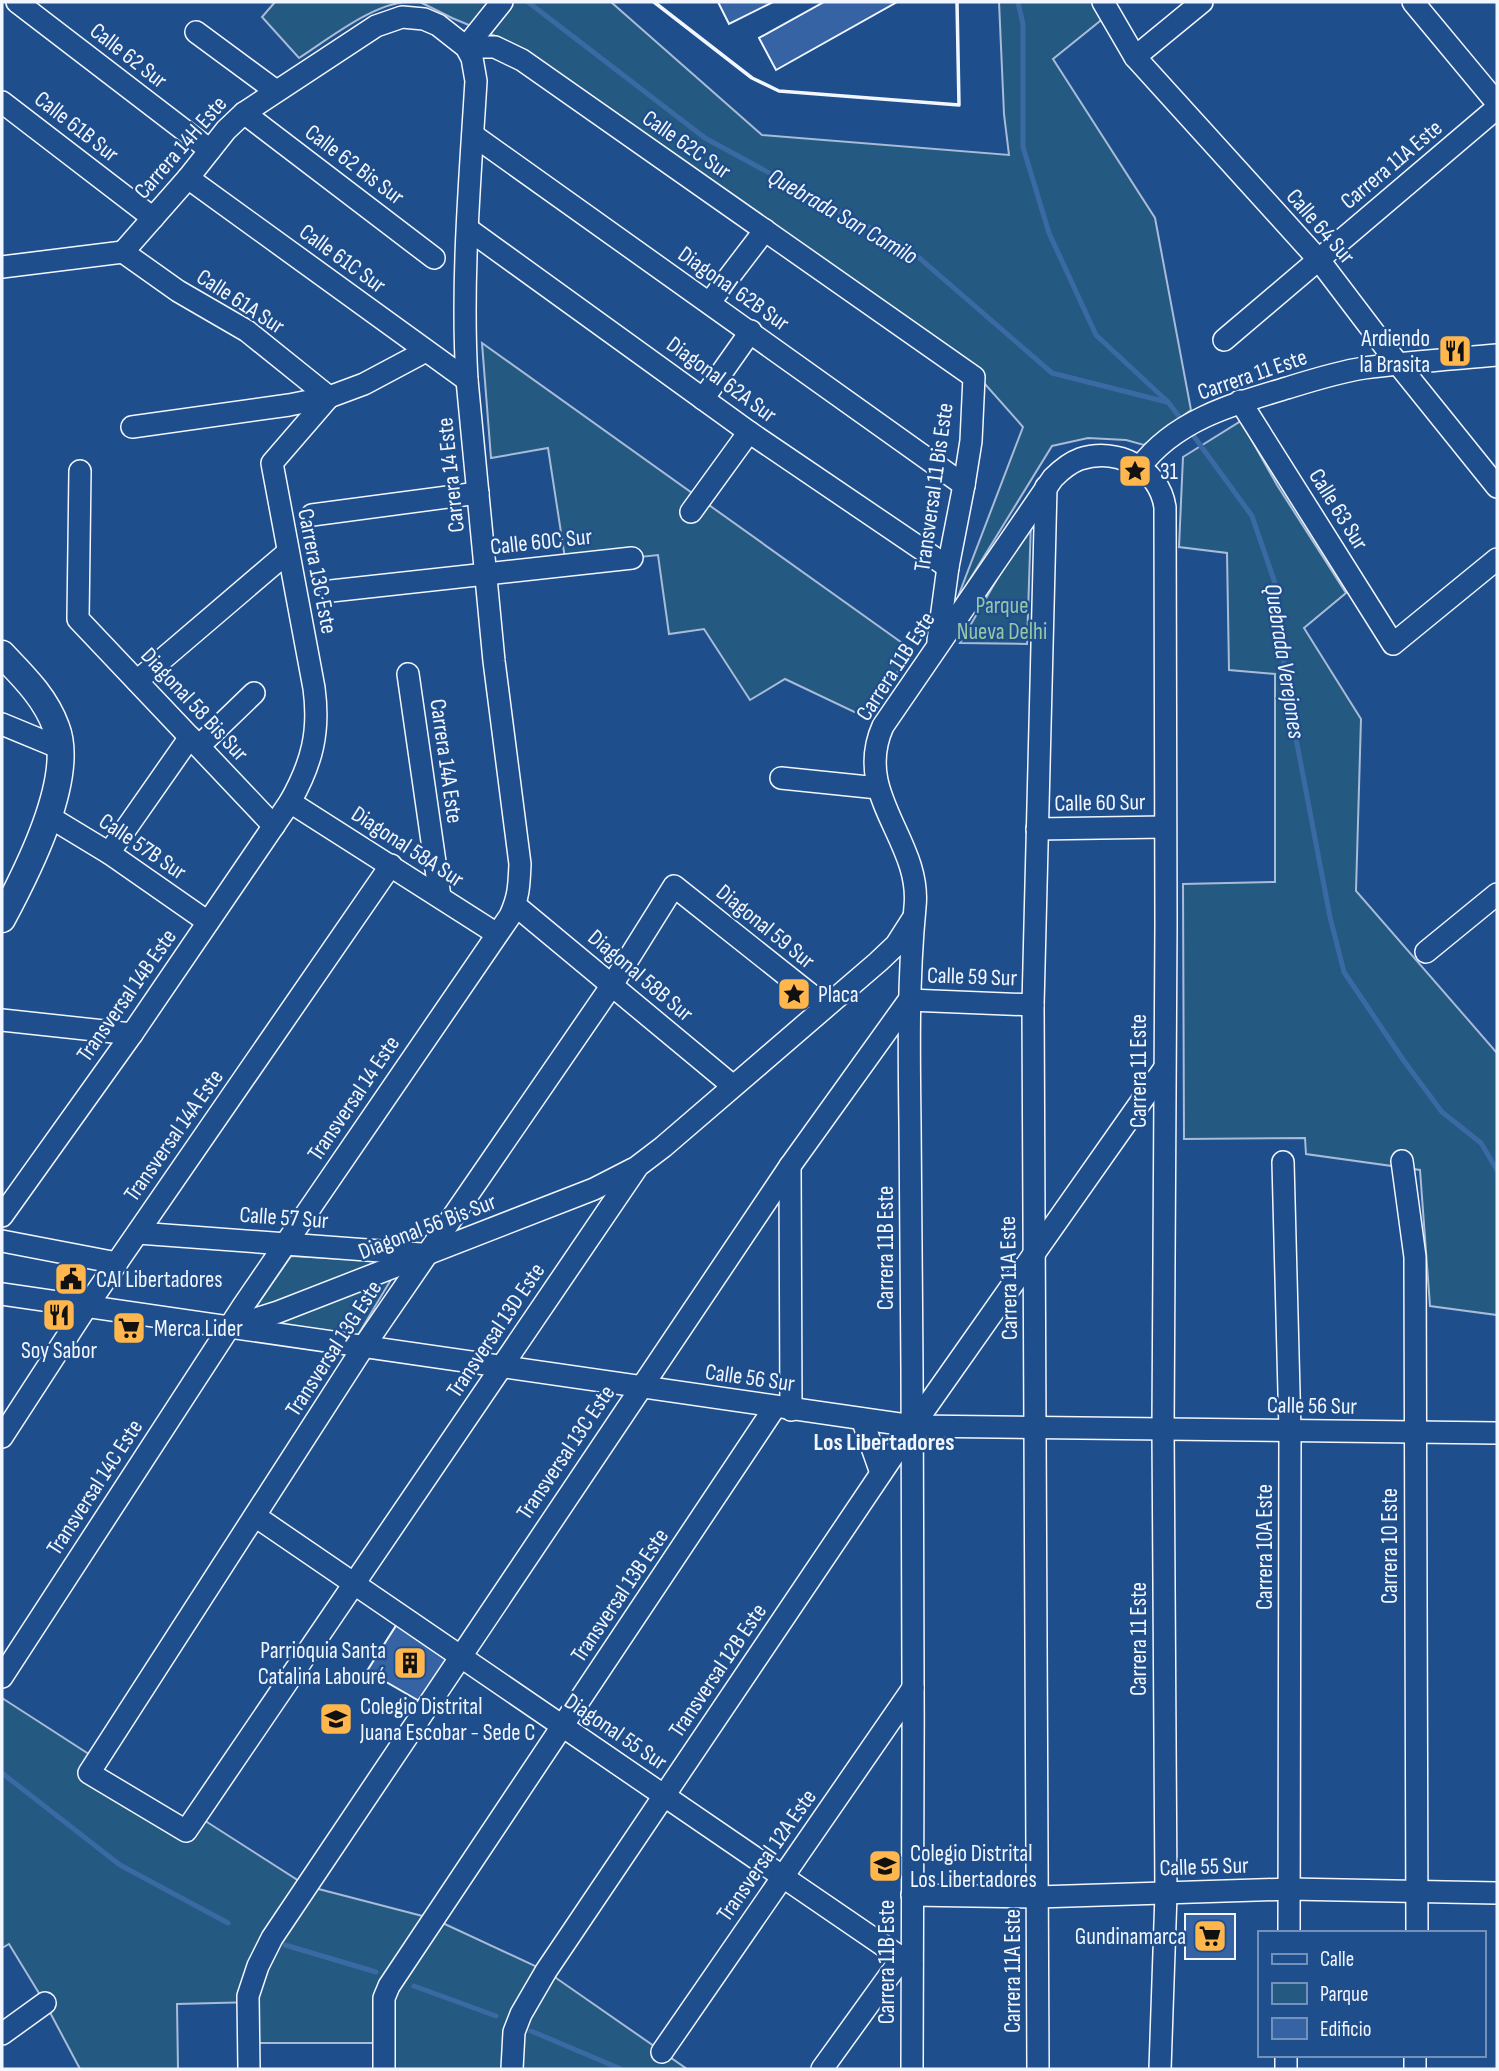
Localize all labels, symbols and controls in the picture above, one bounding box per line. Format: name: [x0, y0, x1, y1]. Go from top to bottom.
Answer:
street label: Calle 62 Sur: [84, 17, 173, 95]
street label: Calle 61B Sur: [29, 85, 124, 169]
street label: Carrera 14H Este: [128, 90, 233, 205]
street label: Calle 62C Sur: [637, 104, 736, 186]
street label: Carrera 11A Este: [1335, 114, 1448, 215]
street label: Calle 62 Bis Sur: [299, 118, 410, 211]
water label: Quebrada San Camilo: [763, 162, 923, 271]
street label: Calle 64 Sur: [1280, 183, 1361, 270]
street label: Calle 61C Sur: [294, 218, 391, 300]
street label: Diagonal 62B Sur: [672, 240, 795, 338]
street label: Calle 61A Sur: [191, 263, 290, 341]
place label: Ardiendo la Brasita: [1360, 325, 1430, 379]
street label: Diagonal 62A Sur: [661, 331, 782, 429]
restaurant icon: Ardiendo la Brasita: [1436, 332, 1474, 370]
street label: Carrera 11 Este: [1194, 343, 1311, 407]
street label: Transversal 11 Bis Este: [908, 401, 960, 573]
street label: Carrera 14 Este: [431, 416, 471, 534]
place icon: 31: [1116, 452, 1154, 490]
place label: 31: [1160, 458, 1178, 486]
street label: Calle 63 Sur: [1302, 464, 1374, 556]
street label: Carrera 13C Este: [291, 506, 343, 636]
street label: Calle 60C Sur: [489, 523, 594, 561]
water label: Quebrada Verejones: [1258, 581, 1311, 741]
park label: Parque Nueva Delhi: [957, 592, 1047, 646]
street label: Carrera 11B Este: [850, 607, 941, 726]
street label: Diagonal 58 Bis Sur: [135, 642, 254, 768]
street label: Carrera 14A Este: [423, 697, 469, 825]
street label: Calle 60 Sur: [1054, 788, 1146, 818]
street label: Diagonal 58A Sur: [346, 800, 469, 894]
street label: Calle 57B Sur: [93, 807, 192, 886]
street label: Diagonal 59 Sur: [710, 879, 821, 975]
street label: Transversal 14B Este: [71, 924, 183, 1067]
street label: Diagonal 58B Sur: [582, 924, 699, 1028]
street label: Calle 59 Sur: [926, 961, 1018, 993]
place icon: Placa: [775, 975, 813, 1013]
place label: Placa: [818, 981, 859, 1009]
street label: Carrera 11 Este: [1125, 1014, 1153, 1128]
street label: Transversal 14 Este: [302, 1031, 406, 1167]
street label: Transversal 14A Este: [118, 1064, 230, 1207]
street label: Carrera 11B Este: [872, 1186, 900, 1310]
street label: Diagonal 56 Bis Sur: [355, 1188, 501, 1266]
street label: Calle 57 Sur: [238, 1201, 330, 1235]
street label: Carrera 11A Este: [994, 1216, 1024, 1340]
street label: Transversal 13D Este: [440, 1258, 551, 1403]
public building icon: CAI Libertadores: [52, 1260, 90, 1298]
place label: CAI Libertadores: [96, 1266, 222, 1294]
street label: Transversal 13G Este: [279, 1275, 388, 1422]
restaurant icon: Soy Sabor: [40, 1296, 78, 1334]
supermarket icon: Merca Lider: [110, 1309, 148, 1347]
place label: Merca Lider: [154, 1315, 243, 1343]
place label: Soy Sabor: [21, 1337, 97, 1365]
street label: Calle 56 Sur: [703, 1358, 797, 1398]
street label: Transversal 13C Este: [511, 1380, 621, 1525]
street label: Calle 56 Sur: [1267, 1391, 1358, 1421]
street label: Transversal 14C Este: [41, 1414, 149, 1561]
district label: Los Libertadores: [814, 1428, 954, 1457]
street label: Carrera 10A Este: [1251, 1484, 1279, 1610]
street label: Carrera 10 Este: [1376, 1488, 1404, 1604]
street label: Transversal 13B Este: [565, 1523, 675, 1668]
street label: Carrera 11 Este: [1125, 1582, 1153, 1696]
street label: Transversal 12B Este: [663, 1598, 773, 1743]
place label: Parrioquia Santa Catalina Labouré: [258, 1637, 386, 1691]
building icon: Parrioquia Santa Catalina Labouré: [391, 1644, 429, 1682]
street label: Diagonal 55 Sur: [559, 1687, 672, 1777]
place label: Colegio Distrital Juana Escobar - Sede C: [359, 1693, 535, 1747]
school or university icon: Colegio Distrital Juana Escobar - Sede C: [317, 1700, 355, 1738]
street label: Transversal 12A Este: [711, 1784, 823, 1927]
place label: Colegio Distrital Los Libertadores: [910, 1840, 1037, 1894]
school or university icon: Colegio Distrital Los Libertadores: [866, 1847, 904, 1885]
street label: Calle 55 Sur: [1159, 1851, 1250, 1883]
street label: Carrera 11B Este: [873, 1900, 901, 2024]
street label: Carrera 11A Este: [999, 1909, 1027, 2033]
supermarket icon: Gundinamarca: [1191, 1917, 1229, 1955]
place label: Gundinamarca: [1075, 1923, 1186, 1951]
legend: [1258, 1931, 1485, 2057]
text: Calle: [1320, 1947, 1354, 1972]
text: Parque: [1320, 1982, 1368, 2007]
text: Edificio: [1320, 2017, 1371, 2042]

